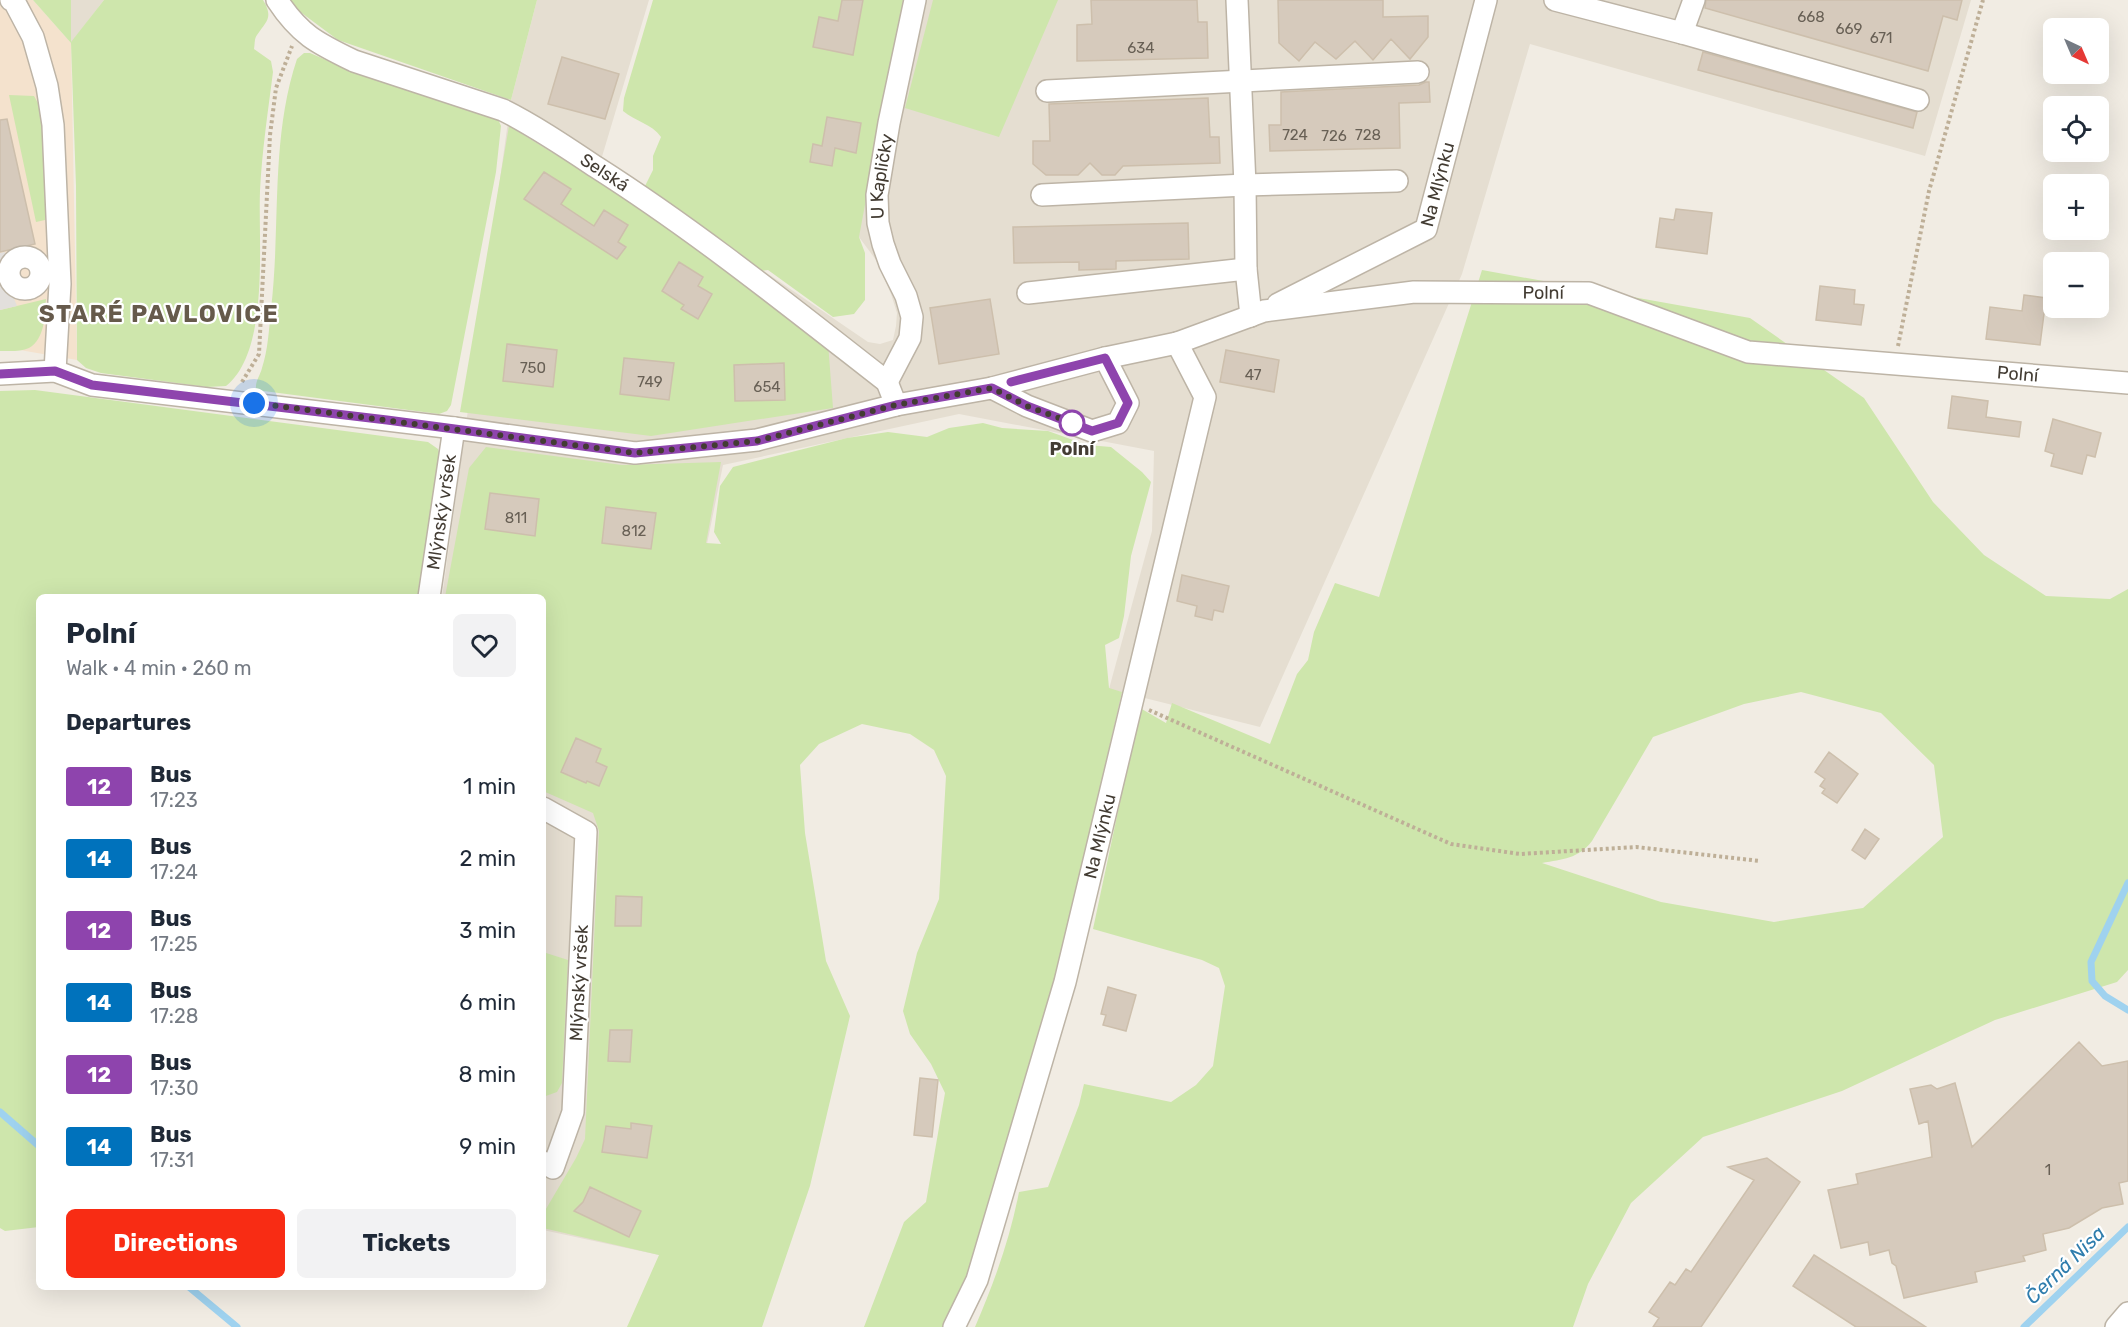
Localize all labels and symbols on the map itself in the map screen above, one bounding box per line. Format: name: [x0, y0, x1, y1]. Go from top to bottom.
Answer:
house number: 668: [1797, 8, 1825, 26]
north arrow: [2043, 18, 2109, 84]
house number: 669: [1836, 20, 1863, 38]
house number: 671: [1870, 29, 1892, 47]
house number: 634: [1127, 39, 1155, 57]
house number: 724: [1282, 126, 1308, 144]
house number: 728: [1355, 126, 1381, 144]
house number: 726: [1321, 127, 1347, 145]
street label: U Kapličky: [866, 132, 898, 220]
street label: Na Mlýnku: [1416, 140, 1459, 229]
street label: Selská: [576, 149, 633, 196]
street label: Polní: [1522, 282, 1566, 304]
district label: STARÉ PAVLOVICE: [39, 300, 279, 328]
house number: 750: [520, 359, 546, 377]
street label: Polní: [1996, 361, 2041, 387]
house number: 47: [1245, 366, 1262, 384]
house number: 749: [637, 373, 663, 391]
house number: 654: [753, 378, 781, 396]
your location: [239, 388, 269, 418]
marker: Polní: [1059, 410, 1085, 436]
place label: Polní: [1050, 438, 1096, 460]
street label: Mlýnský vršek: [422, 452, 461, 571]
house number: 811: [505, 509, 527, 527]
house number: 812: [622, 522, 647, 540]
street label: Na Mlýnku: [1079, 792, 1121, 881]
street label: Mlýnský vršek: [565, 923, 593, 1042]
house number: 1: [2045, 1161, 2051, 1179]
water label: Černá Nisa: [2020, 1221, 2110, 1309]

